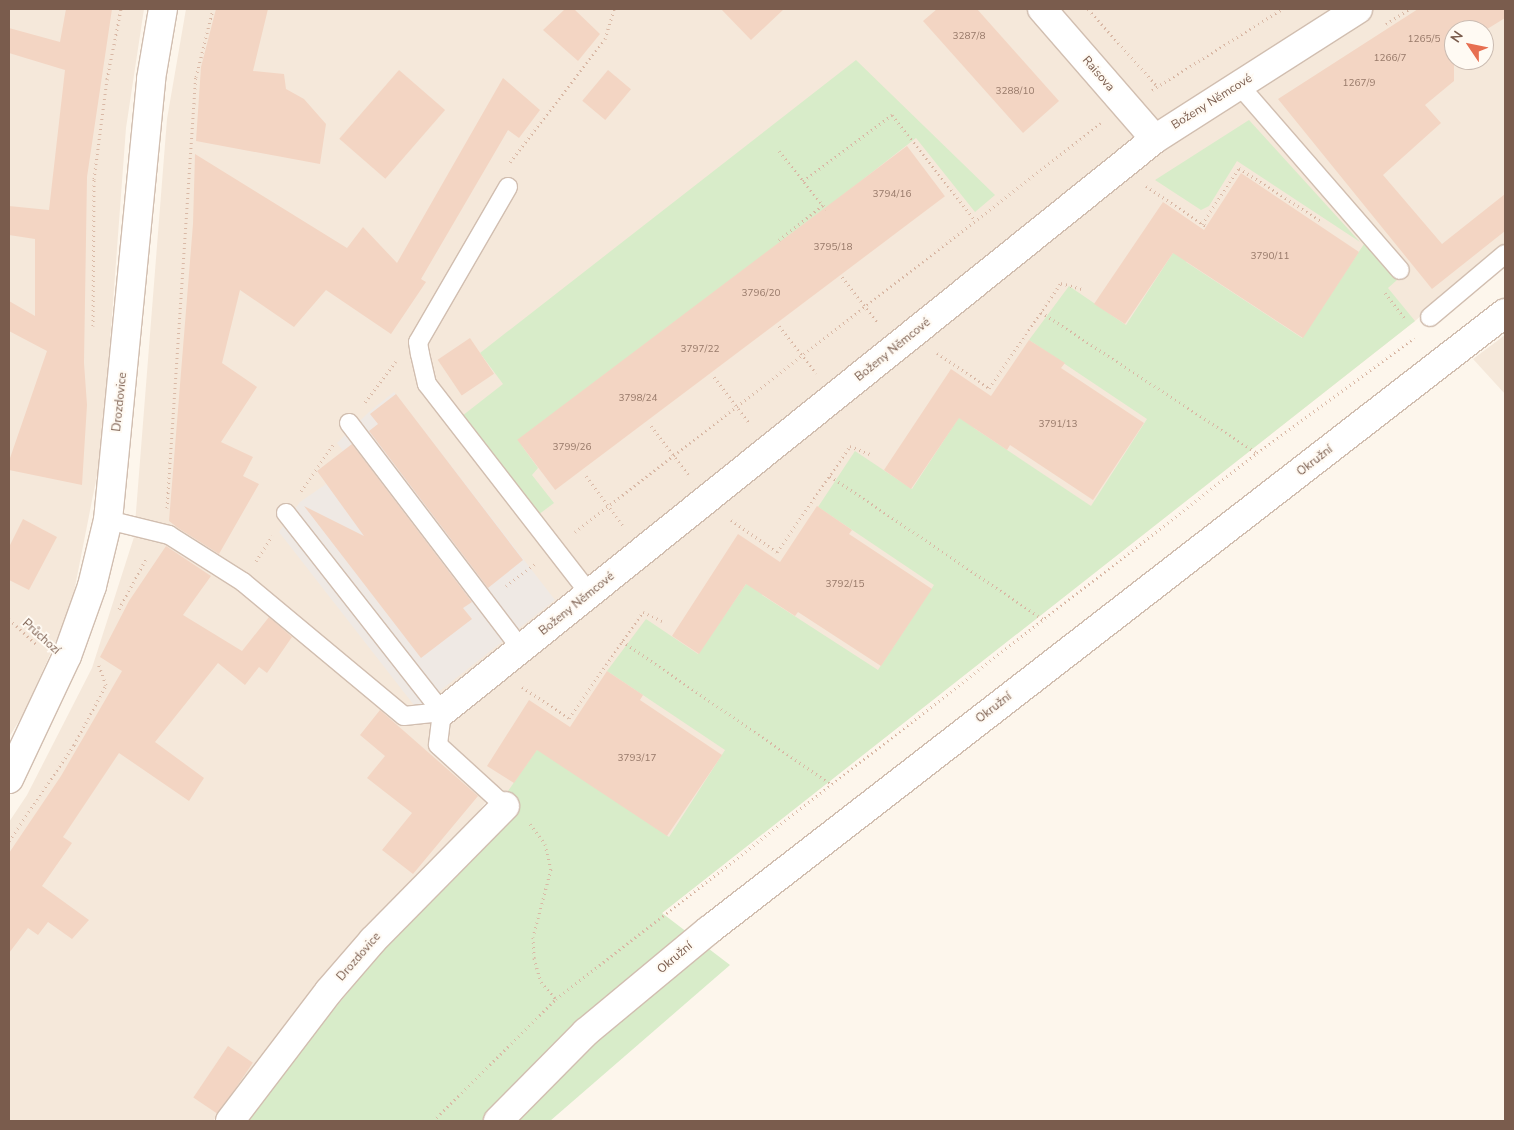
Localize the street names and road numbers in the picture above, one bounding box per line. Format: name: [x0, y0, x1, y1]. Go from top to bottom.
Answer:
street label: Raisova: [1079, 53, 1117, 95]
street label: Boženy Němcové: [1169, 71, 1255, 133]
street label: Boženy Němcové: [853, 315, 933, 385]
street label: Drozdovice: [110, 372, 130, 432]
street label: Okružní: [1294, 443, 1336, 479]
street label: Boženy Němcové: [537, 569, 617, 639]
street label: Průchozí: [19, 616, 63, 658]
street label: Okružní: [973, 690, 1015, 726]
street label: Drozdovice: [334, 930, 384, 984]
street label: Okružní: [655, 939, 695, 977]

